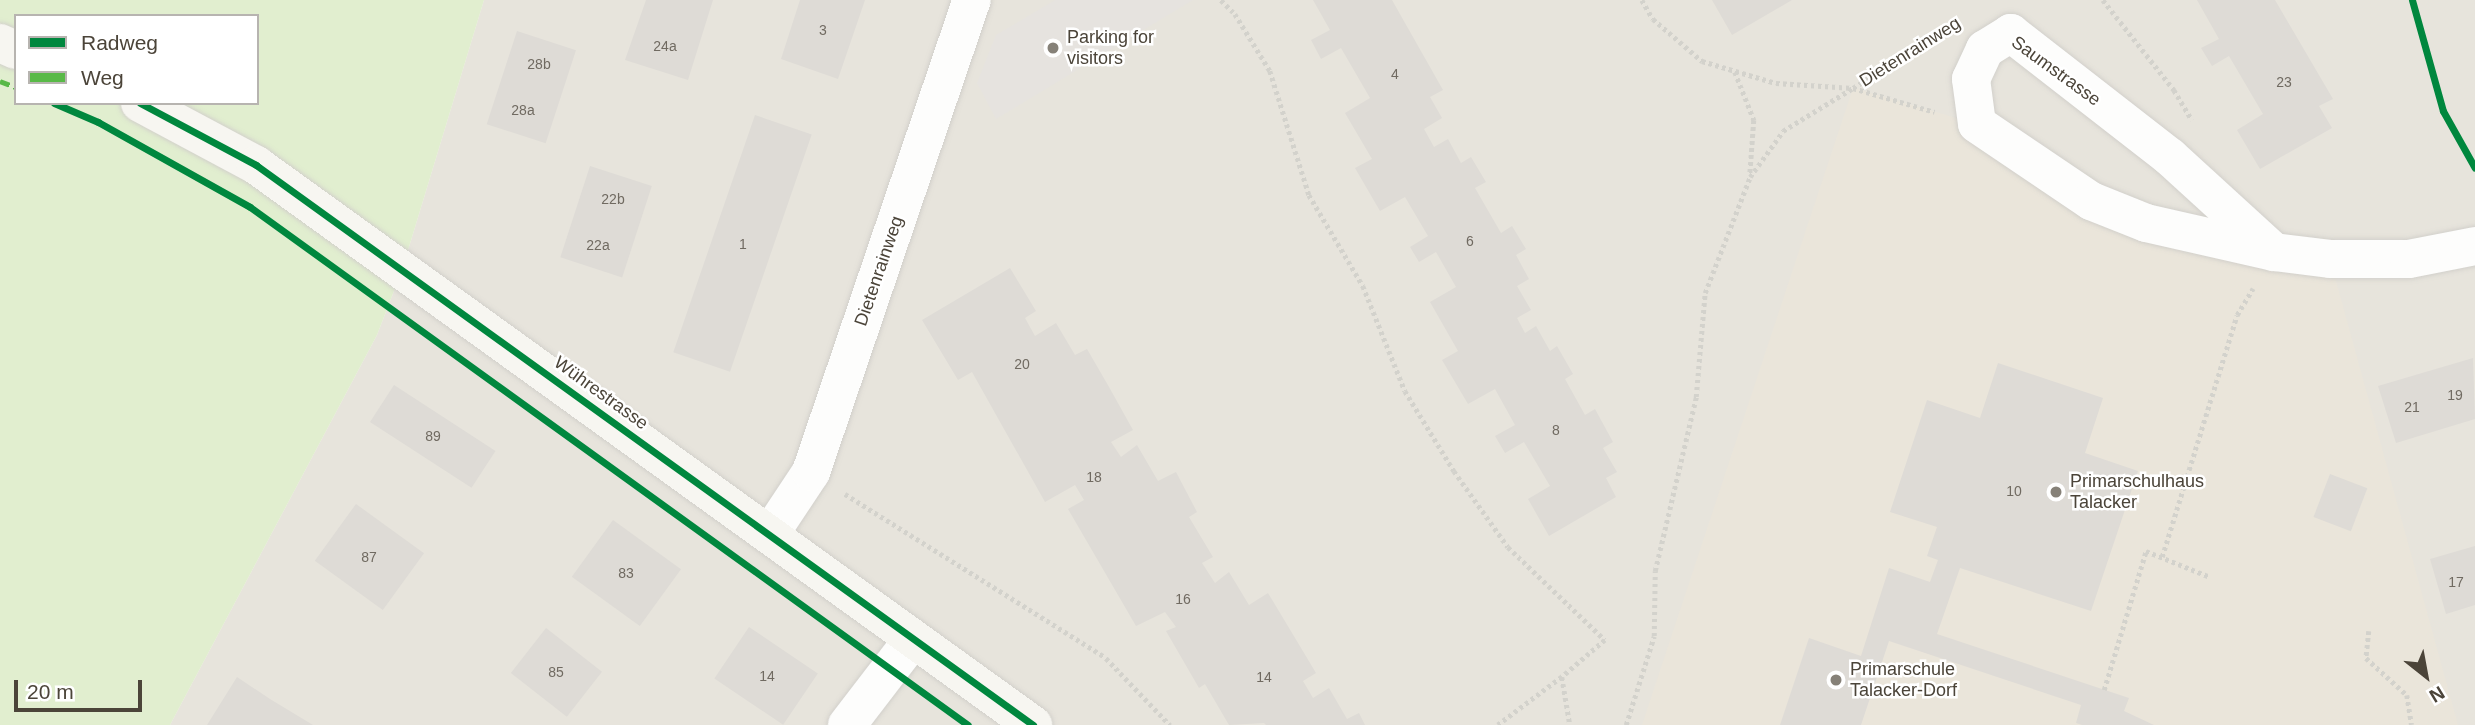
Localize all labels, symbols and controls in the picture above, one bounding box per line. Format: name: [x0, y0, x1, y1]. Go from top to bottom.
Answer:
street label: Dietenrainweg: [1855, 12, 1965, 92]
legend: [14, 14, 259, 105]
house number: 3: [819, 22, 827, 38]
place label: Parking for visitors: [1067, 27, 1154, 70]
text: Radweg: [81, 31, 158, 54]
street label: Saumstrasse: [2007, 31, 2105, 111]
house number: 24a: [653, 38, 677, 54]
marker: Parking for visitors: [1045, 40, 1061, 56]
house number: 28b: [527, 56, 551, 72]
text: Weg: [81, 66, 124, 89]
house number: 4: [1391, 66, 1399, 82]
house number: 23: [2276, 74, 2292, 90]
house number: 28a: [511, 102, 535, 118]
house number: 22b: [601, 191, 625, 207]
street label: Dietenrainweg: [850, 213, 908, 329]
house number: 6: [1466, 233, 1474, 249]
house number: 1: [739, 236, 747, 252]
house number: 22a: [586, 237, 610, 253]
street label: Wührestrasse: [550, 352, 652, 434]
house number: 20: [1014, 356, 1030, 372]
house number: 19: [2447, 387, 2463, 403]
house number: 21: [2404, 399, 2420, 415]
house number: 8: [1552, 422, 1560, 438]
house number: 89: [425, 428, 441, 444]
house number: 18: [1086, 469, 1102, 485]
place label: Primarschulhaus Talacker: [2070, 471, 2204, 514]
house number: 10: [2006, 483, 2022, 499]
marker: Primarschulhaus Talacker: [2048, 484, 2064, 500]
house number: 87: [361, 549, 377, 565]
house number: 83: [618, 565, 634, 581]
house number: 17: [2448, 574, 2464, 590]
house number: 16: [1175, 591, 1191, 607]
north arrow: [2391, 641, 2461, 711]
place label: Primarschule Talacker-Dorf: [1850, 659, 1957, 702]
house number: 85: [548, 664, 564, 680]
scale bar: [18, 666, 145, 710]
house number: 14: [759, 668, 775, 684]
house number: 14: [1256, 669, 1272, 685]
marker: Primarschule Talacker-Dorf: [1828, 672, 1844, 688]
text: 20 m: [27, 680, 74, 703]
text: N: [2426, 682, 2448, 707]

